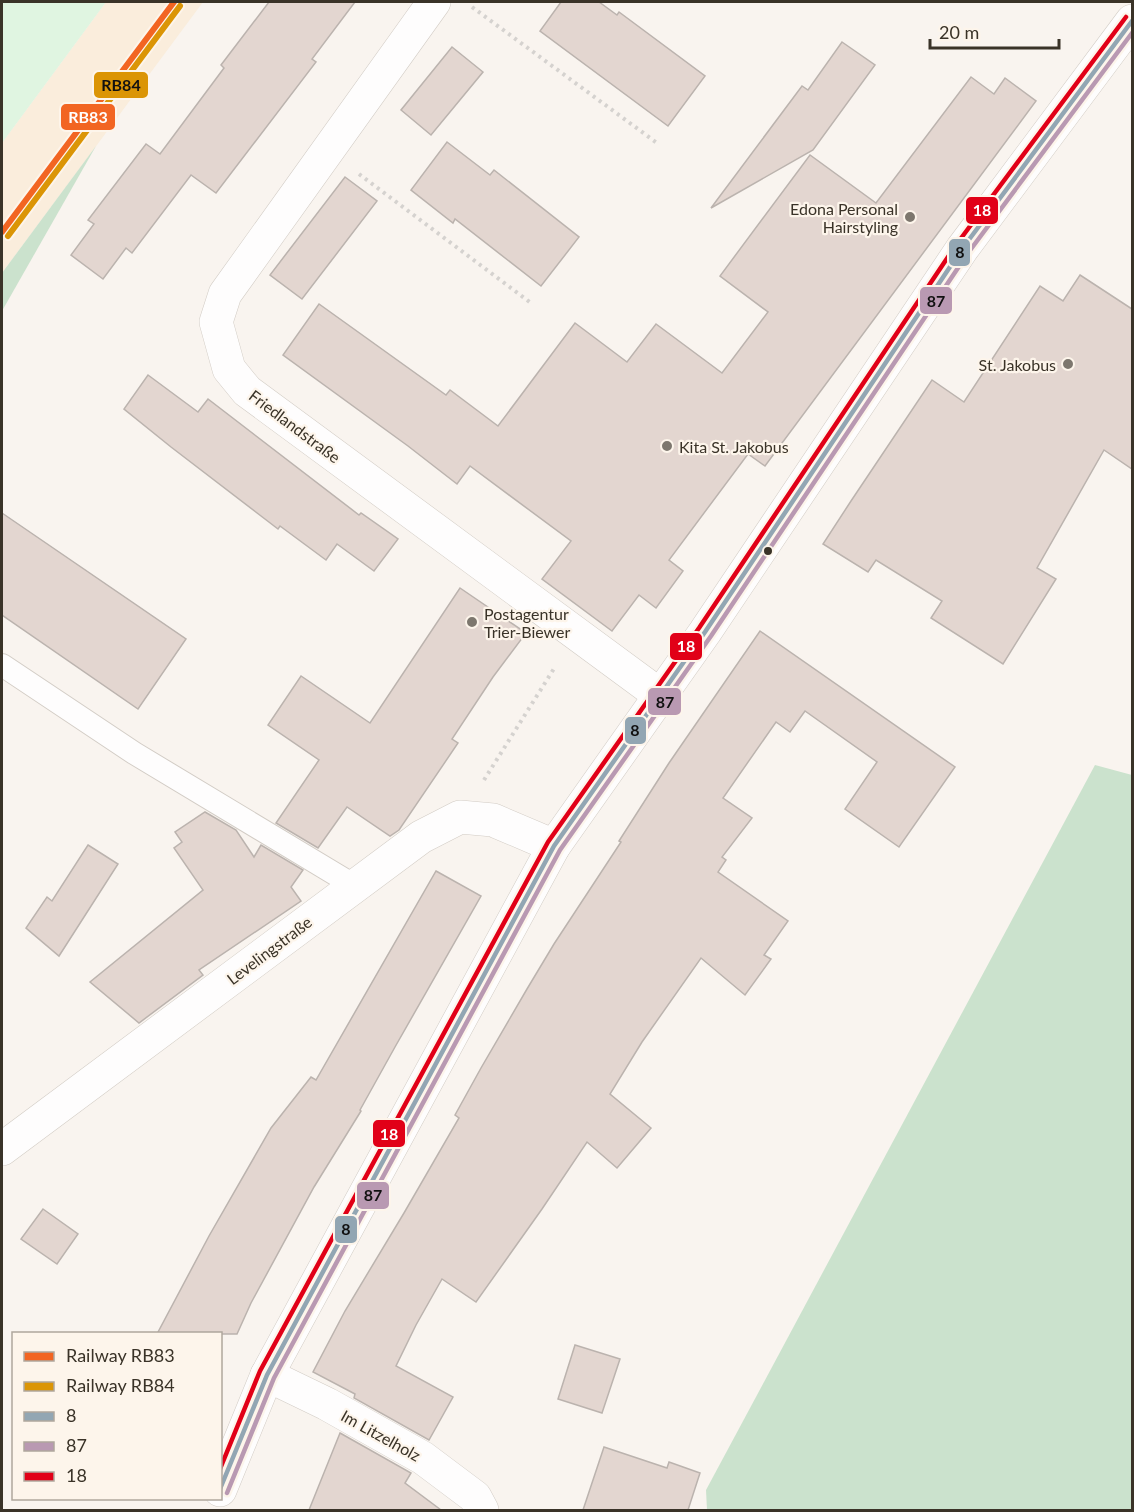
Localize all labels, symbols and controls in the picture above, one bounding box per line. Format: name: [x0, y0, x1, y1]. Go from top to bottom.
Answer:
scale bar: [930, 12, 1059, 50]
text: 20 m: [939, 21, 979, 43]
line badge: RB84: [93, 71, 149, 99]
text: RB84: [101, 75, 141, 94]
line badge: RB83: [60, 103, 116, 131]
text: RB83: [68, 107, 108, 126]
line badge: 18: [965, 196, 999, 225]
place label: Edona Personal Hairstyling: [790, 199, 898, 236]
text: 18: [973, 200, 991, 219]
marker: Edona Personal Hairstyling: [903, 210, 917, 224]
line badge: 8: [948, 238, 971, 267]
text: 8: [955, 242, 965, 261]
line badge: 87: [919, 286, 953, 315]
text: 87: [927, 291, 945, 310]
place label: St. Jakobus: [979, 355, 1056, 374]
marker: St. Jakobus: [1061, 357, 1075, 371]
street label: Friedlandstraße: [246, 386, 344, 466]
place label: Kita St. Jakobus: [679, 437, 789, 456]
marker: Kita St. Jakobus: [660, 439, 674, 453]
unlabelled marker: [762, 545, 774, 557]
place label: Postagentur Trier-Biewer: [484, 604, 571, 641]
marker: Postagentur Trier-Biewer: [465, 615, 479, 629]
line badge: 18: [669, 632, 703, 661]
text: 18: [677, 636, 695, 655]
line badge: 87: [647, 687, 682, 716]
text: 87: [656, 692, 674, 711]
line badge: 8: [624, 716, 647, 745]
text: 8: [630, 720, 640, 739]
street label: Levelingstraße: [223, 912, 315, 988]
line badge: 18: [372, 1119, 406, 1148]
text: 18: [380, 1124, 398, 1143]
line badge: 87: [356, 1181, 390, 1210]
text: 87: [364, 1185, 382, 1204]
line badge: 8: [334, 1215, 358, 1244]
text: 8: [341, 1219, 351, 1238]
legend: [12, 1332, 222, 1500]
text: Railway RB83: [66, 1344, 175, 1366]
text: Railway RB84: [66, 1374, 175, 1396]
text: 8: [66, 1404, 76, 1426]
street label: Im Litzelholz: [338, 1405, 424, 1465]
text: 87: [66, 1434, 87, 1456]
text: 18: [66, 1464, 87, 1486]

